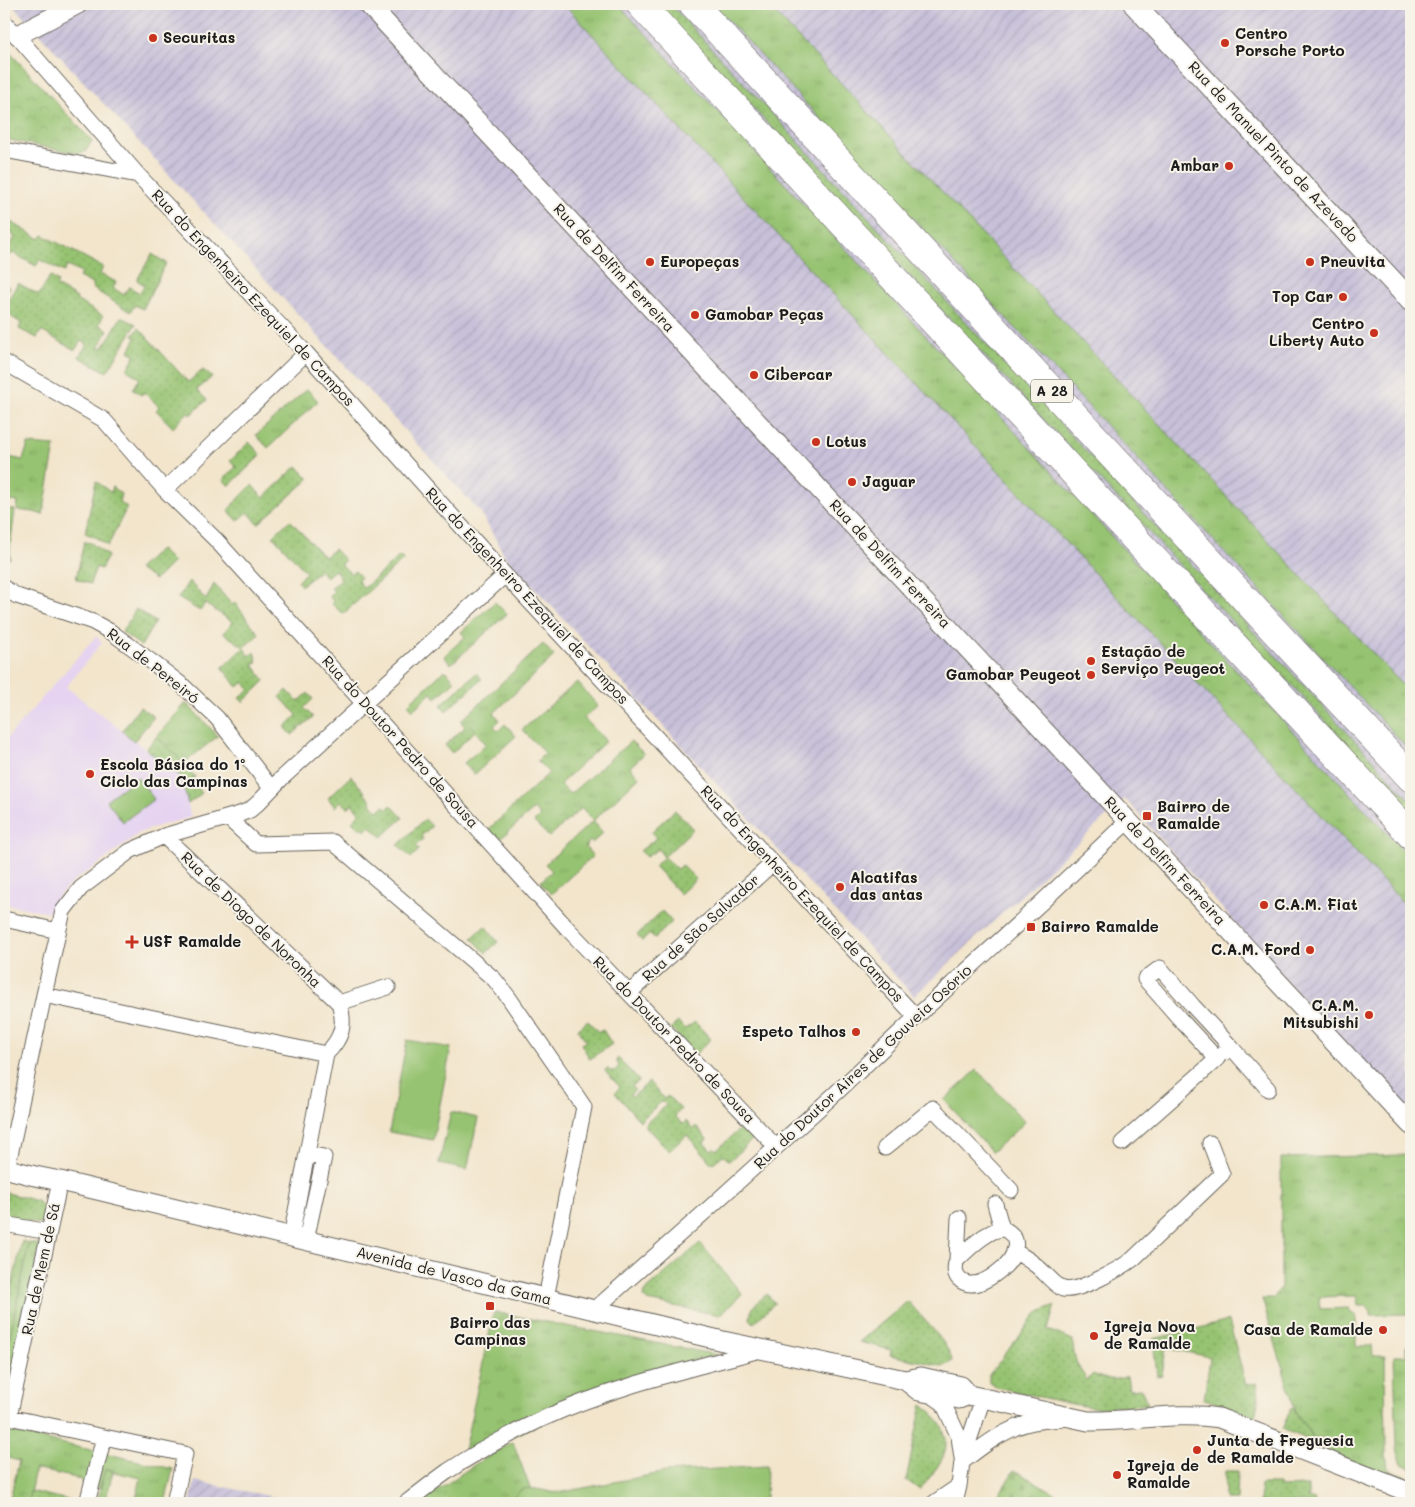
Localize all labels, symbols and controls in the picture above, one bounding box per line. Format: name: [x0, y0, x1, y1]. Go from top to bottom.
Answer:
place label: Centro Porsche Porto: [1235, 23, 1345, 60]
place label: Securitas: [163, 27, 235, 47]
marker: Securitas: [147, 32, 159, 44]
marker: Centro Porsche Porto: [1219, 37, 1231, 49]
street label: Rua de Manuel Pinto de Azevedo: [1184, 56, 1363, 246]
place label: Ambar: [1170, 155, 1219, 175]
marker: Ambar: [1223, 160, 1235, 172]
street label: Rua do Engenheiro Ezequiel de Campos: [148, 185, 360, 410]
street label: Rua de Delfim Ferreira: [550, 198, 680, 336]
place label: Europeças: [660, 251, 739, 271]
place label: Pneuvita: [1320, 251, 1385, 271]
marker: Europeças: [644, 256, 656, 268]
marker: Pneuvita: [1304, 256, 1316, 268]
place label: Top Car: [1272, 286, 1333, 306]
marker: Top Car: [1337, 291, 1349, 303]
place label: Gamobar Peças: [705, 304, 824, 324]
marker: Gamobar Peças: [689, 309, 701, 321]
place label: Centro Liberty Auto: [1269, 313, 1364, 350]
marker: Centro Liberty Auto: [1368, 327, 1380, 339]
place label: Cibercar: [764, 364, 833, 384]
marker: Cibercar: [748, 369, 760, 381]
road number: A 28: [1031, 380, 1073, 402]
place label: Lotus: [826, 431, 867, 451]
marker: Lotus: [810, 436, 822, 448]
place label: Jaguar: [862, 471, 916, 491]
marker: Jaguar: [846, 476, 858, 488]
street label: Rua do Engenheiro Ezequiel de Campos: [422, 483, 634, 708]
street label: Rua de Delfim Ferreira: [826, 494, 956, 632]
street label: Rua de Pereiró: [103, 623, 204, 708]
place label: Estação de Serviço Peugeot: [1101, 641, 1226, 678]
street label: Rua do Doutor Pedro de Sousa: [318, 651, 484, 832]
marker: Estação de Serviço Peugeot: [1085, 655, 1097, 667]
place label: Gamobar Peugeot: [946, 664, 1081, 684]
marker: Gamobar Peugeot: [1085, 669, 1097, 681]
place label: Escola Básica do 1º Ciclo das Campinas: [100, 754, 248, 791]
marker: Escola Básica do 1º Ciclo das Campinas: [84, 768, 96, 780]
street label: Rua do Engenheiro Ezequiel de Campos: [697, 781, 909, 1006]
street label: Rua de Delfim Ferreira: [1101, 791, 1231, 929]
place label: Bairro de Ramalde: [1157, 796, 1230, 833]
marker: Bairro de Ramalde: [1141, 810, 1153, 822]
street label: Rua de Diogo de Noronha: [177, 847, 326, 992]
place label: Alcatifas das antas: [850, 867, 923, 904]
street label: Rua de São Salvador: [637, 869, 763, 985]
marker: Alcatifas das antas: [834, 881, 846, 893]
place label: C.A.M. Fiat: [1274, 894, 1358, 914]
marker: C.A.M. Fiat: [1258, 899, 1270, 911]
place label: Bairro Ramalde: [1041, 916, 1159, 936]
marker: Bairro Ramalde: [1025, 921, 1037, 933]
place label: USF Ramalde: [143, 931, 241, 951]
marker: USF Ramalde: [125, 935, 139, 949]
place label: C.A.M. Ford: [1211, 939, 1300, 959]
marker: C.A.M. Ford: [1304, 944, 1316, 956]
street label: Rua do Doutor Pedro de Sousa: [589, 951, 760, 1127]
street label: Rua do Doutor Aires de Gouveia Osório: [749, 960, 976, 1173]
place label: C.A.M. Mitsubishi: [1283, 995, 1359, 1032]
marker: C.A.M. Mitsubishi: [1363, 1009, 1375, 1021]
place label: Espeto Talhos: [742, 1021, 846, 1041]
marker: Espeto Talhos: [850, 1026, 862, 1038]
street label: Rua de Mem de Sá: [16, 1201, 64, 1337]
street label: Avenida de Vasco da Gama: [355, 1241, 554, 1309]
marker: Bairro das Campinas: [484, 1300, 496, 1312]
place label: Bairro das Campinas: [450, 1312, 530, 1349]
place label: Igreja Nova de Ramalde: [1104, 1316, 1195, 1353]
place label: Casa de Ramalde: [1243, 1319, 1373, 1339]
marker: Casa de Ramalde: [1377, 1324, 1389, 1336]
marker: Igreja Nova de Ramalde: [1088, 1330, 1100, 1342]
place label: Junta de Freguesia de Ramalde: [1207, 1430, 1354, 1467]
marker: Junta de Freguesia de Ramalde: [1191, 1444, 1203, 1456]
place label: Igreja de Ramalde: [1127, 1455, 1199, 1492]
marker: Igreja de Ramalde: [1111, 1469, 1123, 1481]

